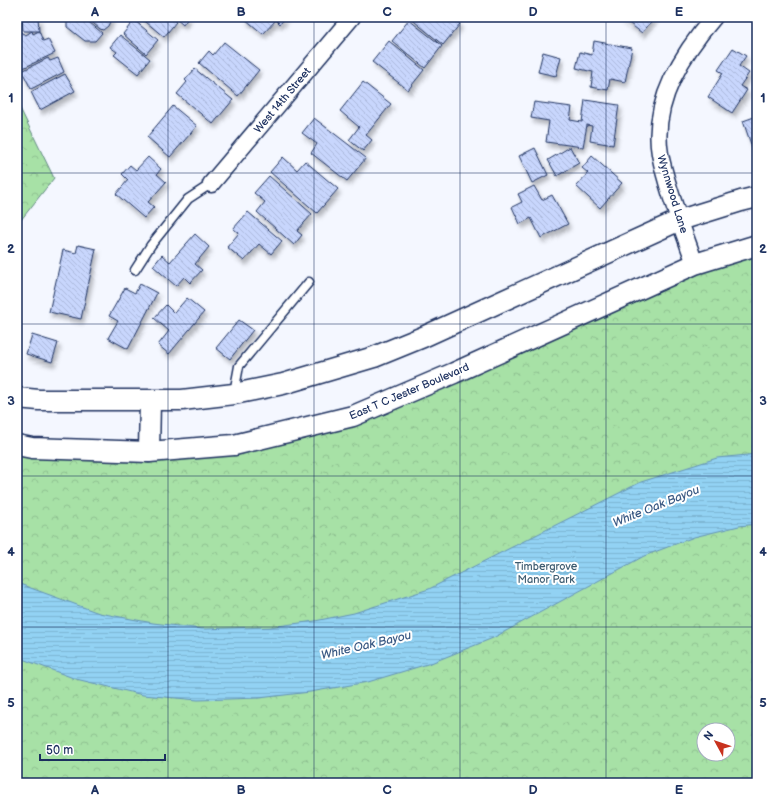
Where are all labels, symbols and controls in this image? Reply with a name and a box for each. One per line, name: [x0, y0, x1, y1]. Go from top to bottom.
text: A: [90, 4, 99, 20]
text: B: [236, 4, 246, 20]
text: C: [382, 4, 392, 20]
text: D: [528, 4, 538, 20]
text: E: [675, 4, 684, 20]
street label: West 14th Street: [251, 65, 314, 136]
text: 1: [8, 90, 14, 106]
text: 1: [760, 90, 766, 106]
street label: Wynnwood Lane: [654, 153, 691, 235]
text: 2: [7, 241, 15, 257]
text: 2: [759, 241, 767, 257]
street label: East T C Jester Boulevard: [347, 360, 471, 423]
text: 3: [7, 393, 15, 409]
text: 3: [759, 393, 767, 409]
water label: White Oak Bayou: [611, 482, 702, 531]
text: 4: [7, 544, 15, 560]
text: 4: [759, 544, 767, 560]
park label: Timbergrove Manor Park: [515, 560, 578, 586]
water label: White Oak Bayou: [320, 628, 413, 663]
text: 5: [7, 695, 15, 711]
text: 5: [759, 695, 767, 711]
north arrow: [696, 722, 736, 762]
text: N: [701, 729, 716, 743]
scale bar: [40, 736, 165, 762]
text: 50 m: [46, 743, 73, 758]
text: A: [90, 782, 99, 798]
text: B: [236, 782, 246, 798]
text: C: [382, 782, 392, 798]
text: D: [528, 782, 538, 798]
text: E: [675, 782, 684, 798]

